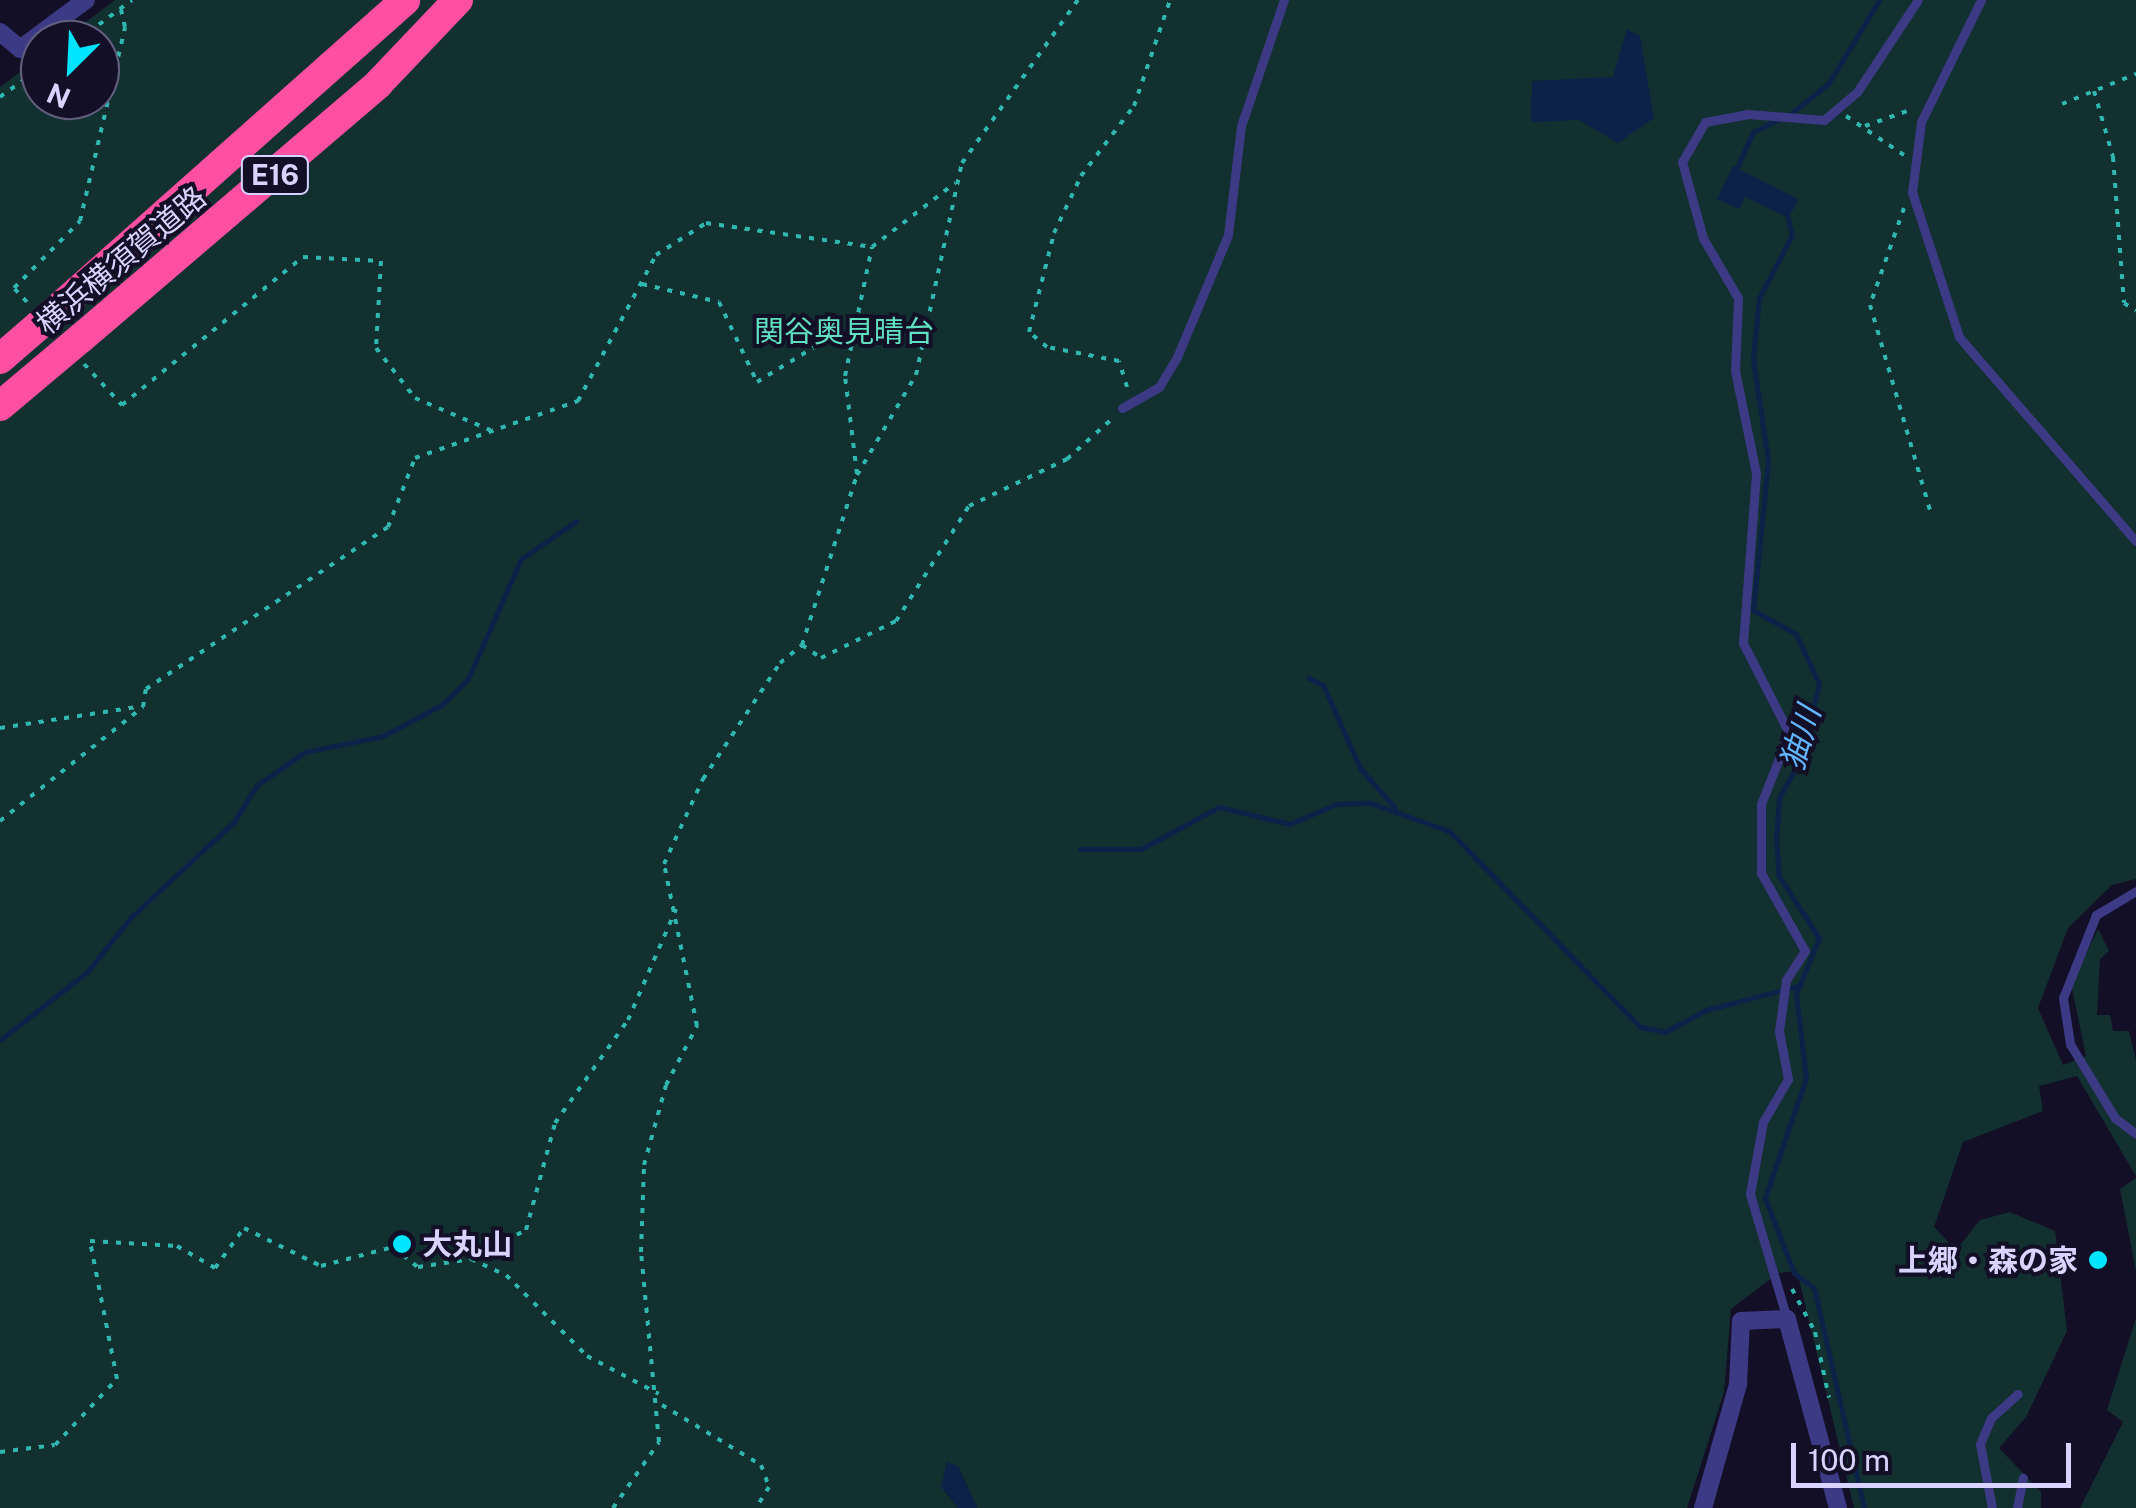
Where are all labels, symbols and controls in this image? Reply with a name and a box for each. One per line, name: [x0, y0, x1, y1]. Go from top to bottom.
north arrow: [20, 20, 120, 120]
text: N: [42, 77, 75, 116]
road number: E16: [240, 152, 310, 198]
street label: 横浜横須賀道路: [29, 179, 213, 341]
park label: 関谷奥見晴台: [754, 313, 934, 349]
water label: 㹨川: [1773, 702, 1829, 774]
place label: 大丸山: [422, 1226, 512, 1262]
marker: 大丸山: [391, 1233, 413, 1255]
place label: 上郷・森の家: [1898, 1242, 2078, 1278]
marker: 上郷・森の家: [2087, 1249, 2109, 1271]
scale bar: [1796, 1423, 2076, 1485]
text: 100 m: [1808, 1442, 1890, 1478]

